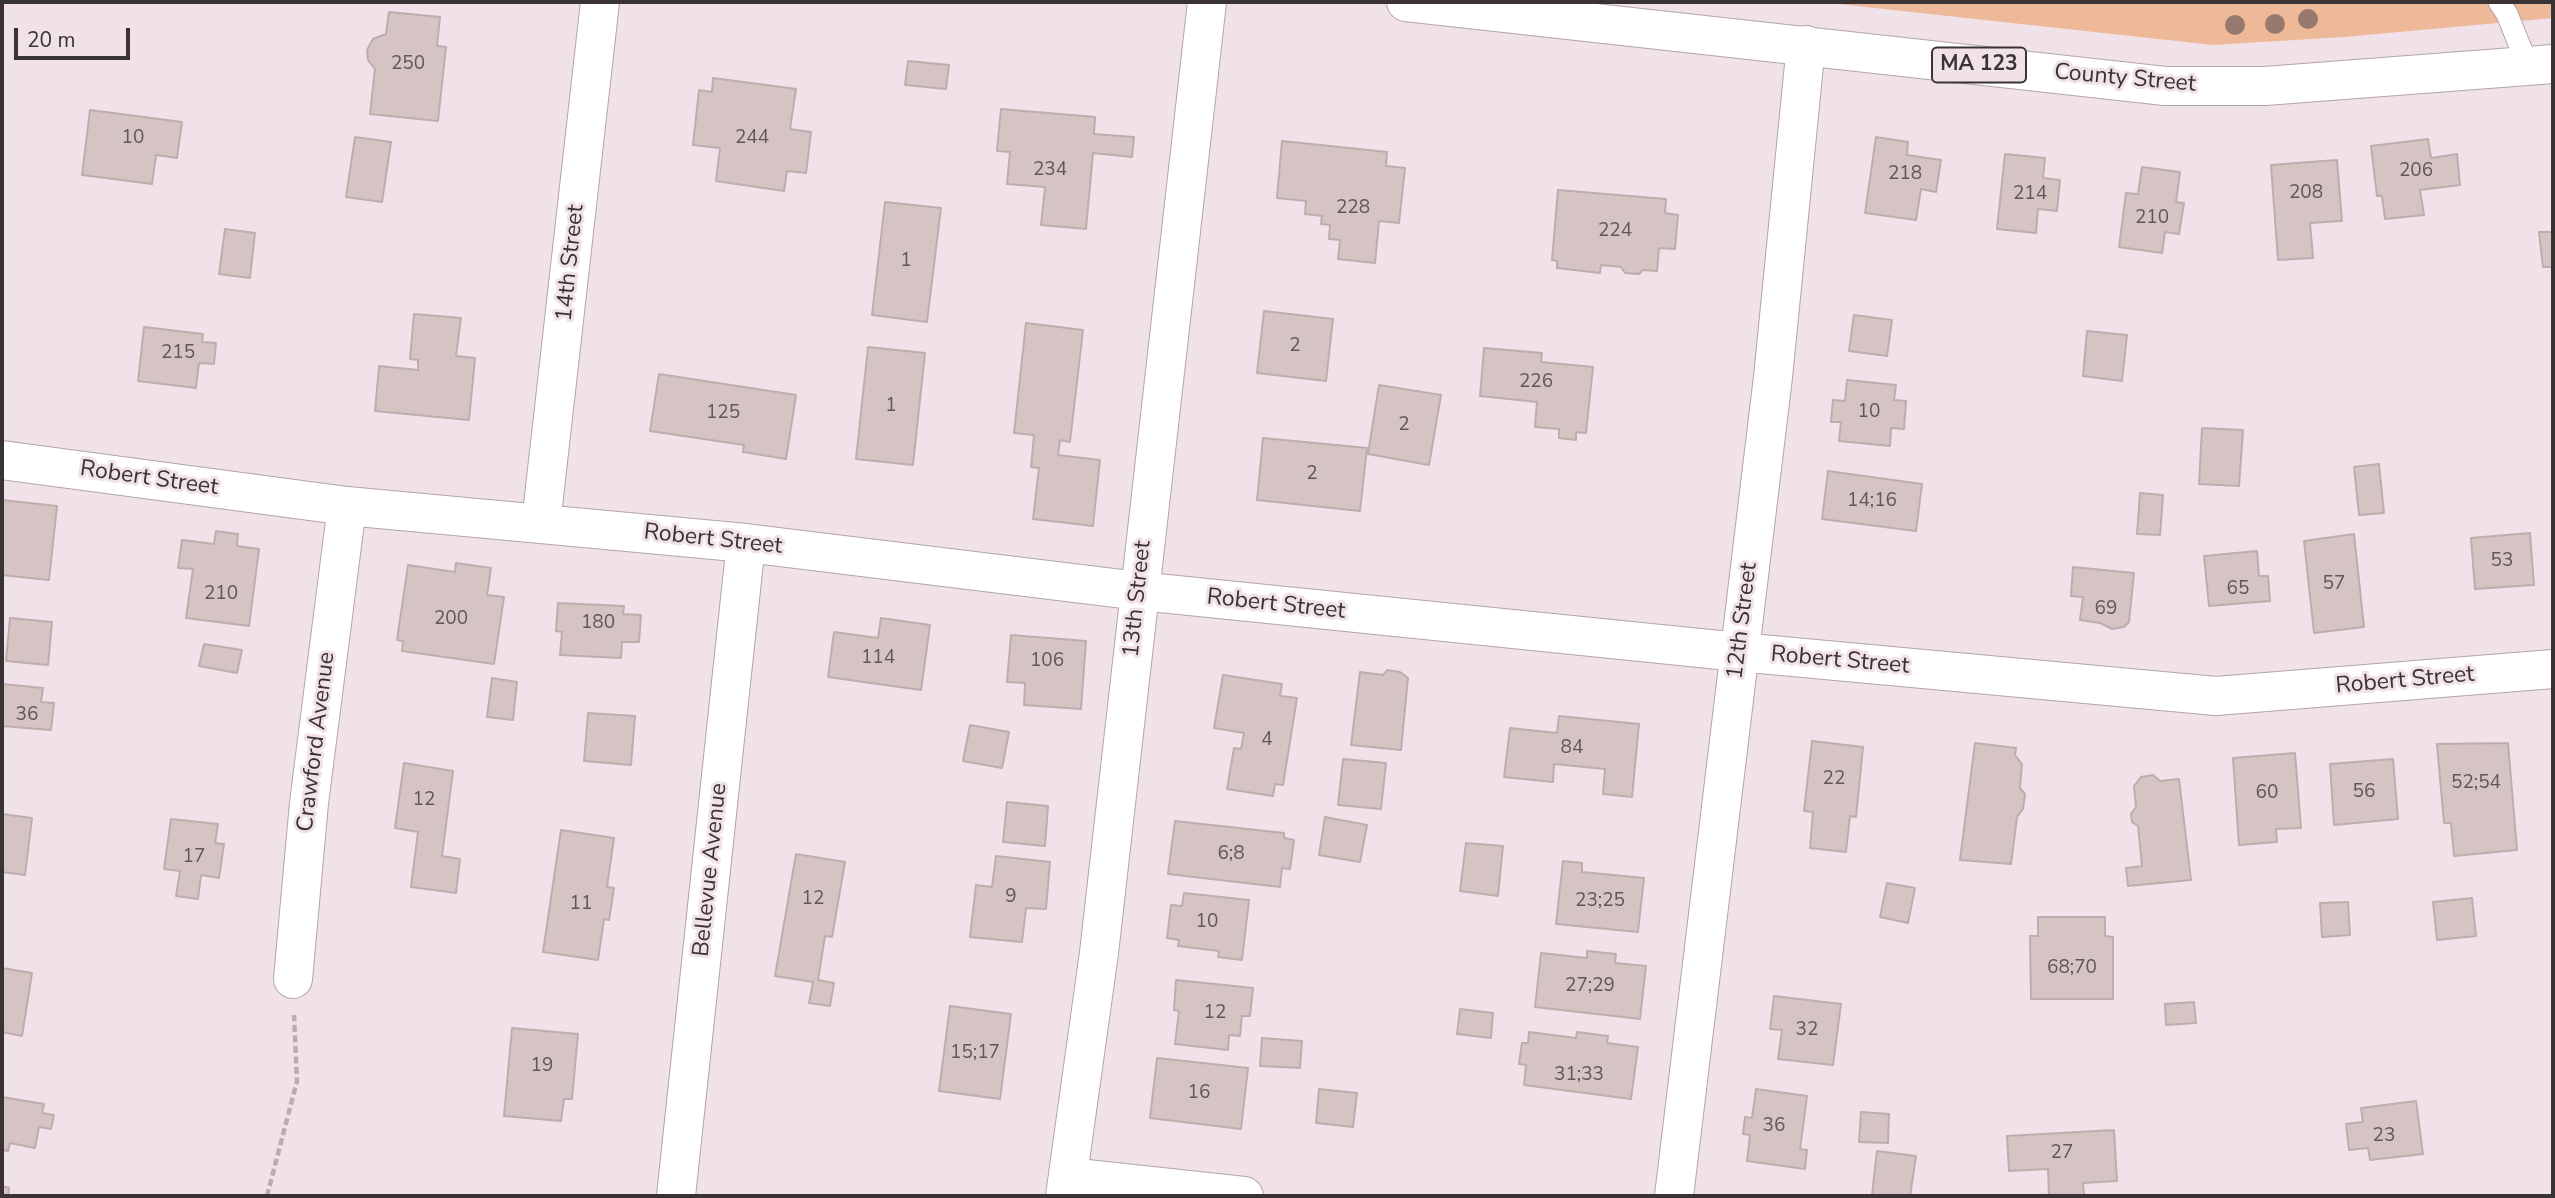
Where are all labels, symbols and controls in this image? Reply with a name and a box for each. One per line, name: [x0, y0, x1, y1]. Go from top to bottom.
scale bar: [18, 14, 133, 58]
text: 20 m: [27, 26, 76, 54]
road number: MA 123: [1932, 48, 2026, 82]
house number: 250: [391, 53, 425, 75]
street label: County Street: [2053, 59, 2197, 99]
house number: 10: [122, 127, 144, 149]
house number: 244: [735, 127, 769, 149]
house number: 234: [1033, 159, 1067, 181]
house number: 206: [2399, 160, 2433, 182]
house number: 218: [1888, 163, 1922, 185]
house number: 208: [2289, 182, 2323, 204]
house number: 214: [2013, 183, 2047, 205]
house number: 228: [1336, 197, 1370, 219]
street label: 14th Street: [551, 203, 591, 323]
house number: 210: [2135, 207, 2169, 229]
house number: 224: [1598, 220, 1632, 242]
house number: 1: [900, 250, 912, 272]
house number: 2: [1289, 335, 1301, 357]
house number: 215: [161, 342, 195, 364]
house number: 226: [1519, 371, 1553, 393]
house number: 1: [885, 395, 897, 417]
house number: 10: [1858, 401, 1880, 423]
house number: 125: [706, 402, 740, 424]
house number: 2: [1398, 414, 1410, 436]
street label: Robert Street: [78, 456, 220, 502]
house number: 2: [1306, 463, 1318, 485]
house number: 14;16: [1847, 490, 1897, 512]
street label: Robert Street: [642, 519, 784, 561]
street label: 13th Street: [1118, 539, 1158, 659]
house number: 53: [2491, 550, 2513, 572]
street label: 12th Street: [1722, 561, 1764, 681]
house number: 57: [2323, 573, 2345, 595]
house number: 65: [2227, 578, 2249, 600]
house number: 210: [204, 583, 238, 605]
street label: Robert Street: [1205, 584, 1347, 626]
house number: 69: [2095, 598, 2117, 620]
house number: 200: [434, 608, 468, 630]
house number: 180: [581, 612, 615, 634]
street label: Robert Street: [1770, 641, 1910, 681]
house number: 114: [861, 647, 895, 669]
house number: 106: [1030, 650, 1064, 672]
street label: Crawford Avenue: [292, 651, 342, 833]
street label: Robert Street: [2335, 661, 2475, 701]
house number: 36: [16, 704, 38, 726]
house number: 4: [1261, 729, 1273, 751]
house number: 84: [1561, 737, 1583, 759]
house number: 22: [1823, 768, 1845, 790]
house number: 52;54: [2451, 772, 2501, 794]
house number: 56: [2353, 781, 2375, 803]
street label: Bellevue Avenue: [688, 782, 734, 958]
house number: 60: [2256, 782, 2278, 804]
house number: 12: [413, 789, 435, 811]
house number: 6;8: [1217, 843, 1245, 865]
house number: 17: [183, 846, 205, 868]
house number: 9: [1005, 886, 1017, 908]
house number: 12: [802, 888, 824, 910]
house number: 23;25: [1575, 890, 1625, 912]
house number: 11: [570, 893, 592, 915]
house number: 10: [1196, 911, 1218, 933]
house number: 68;70: [2047, 957, 2097, 979]
house number: 27;29: [1565, 975, 1615, 997]
house number: 12: [1204, 1002, 1226, 1024]
house number: 32: [1796, 1019, 1818, 1041]
house number: 15;17: [950, 1042, 1000, 1064]
house number: 19: [531, 1055, 553, 1077]
house number: 31;33: [1554, 1064, 1604, 1086]
house number: 16: [1188, 1082, 1210, 1104]
house number: 36: [1763, 1115, 1785, 1137]
house number: 23: [2373, 1125, 2395, 1147]
house number: 27: [2051, 1142, 2073, 1164]

